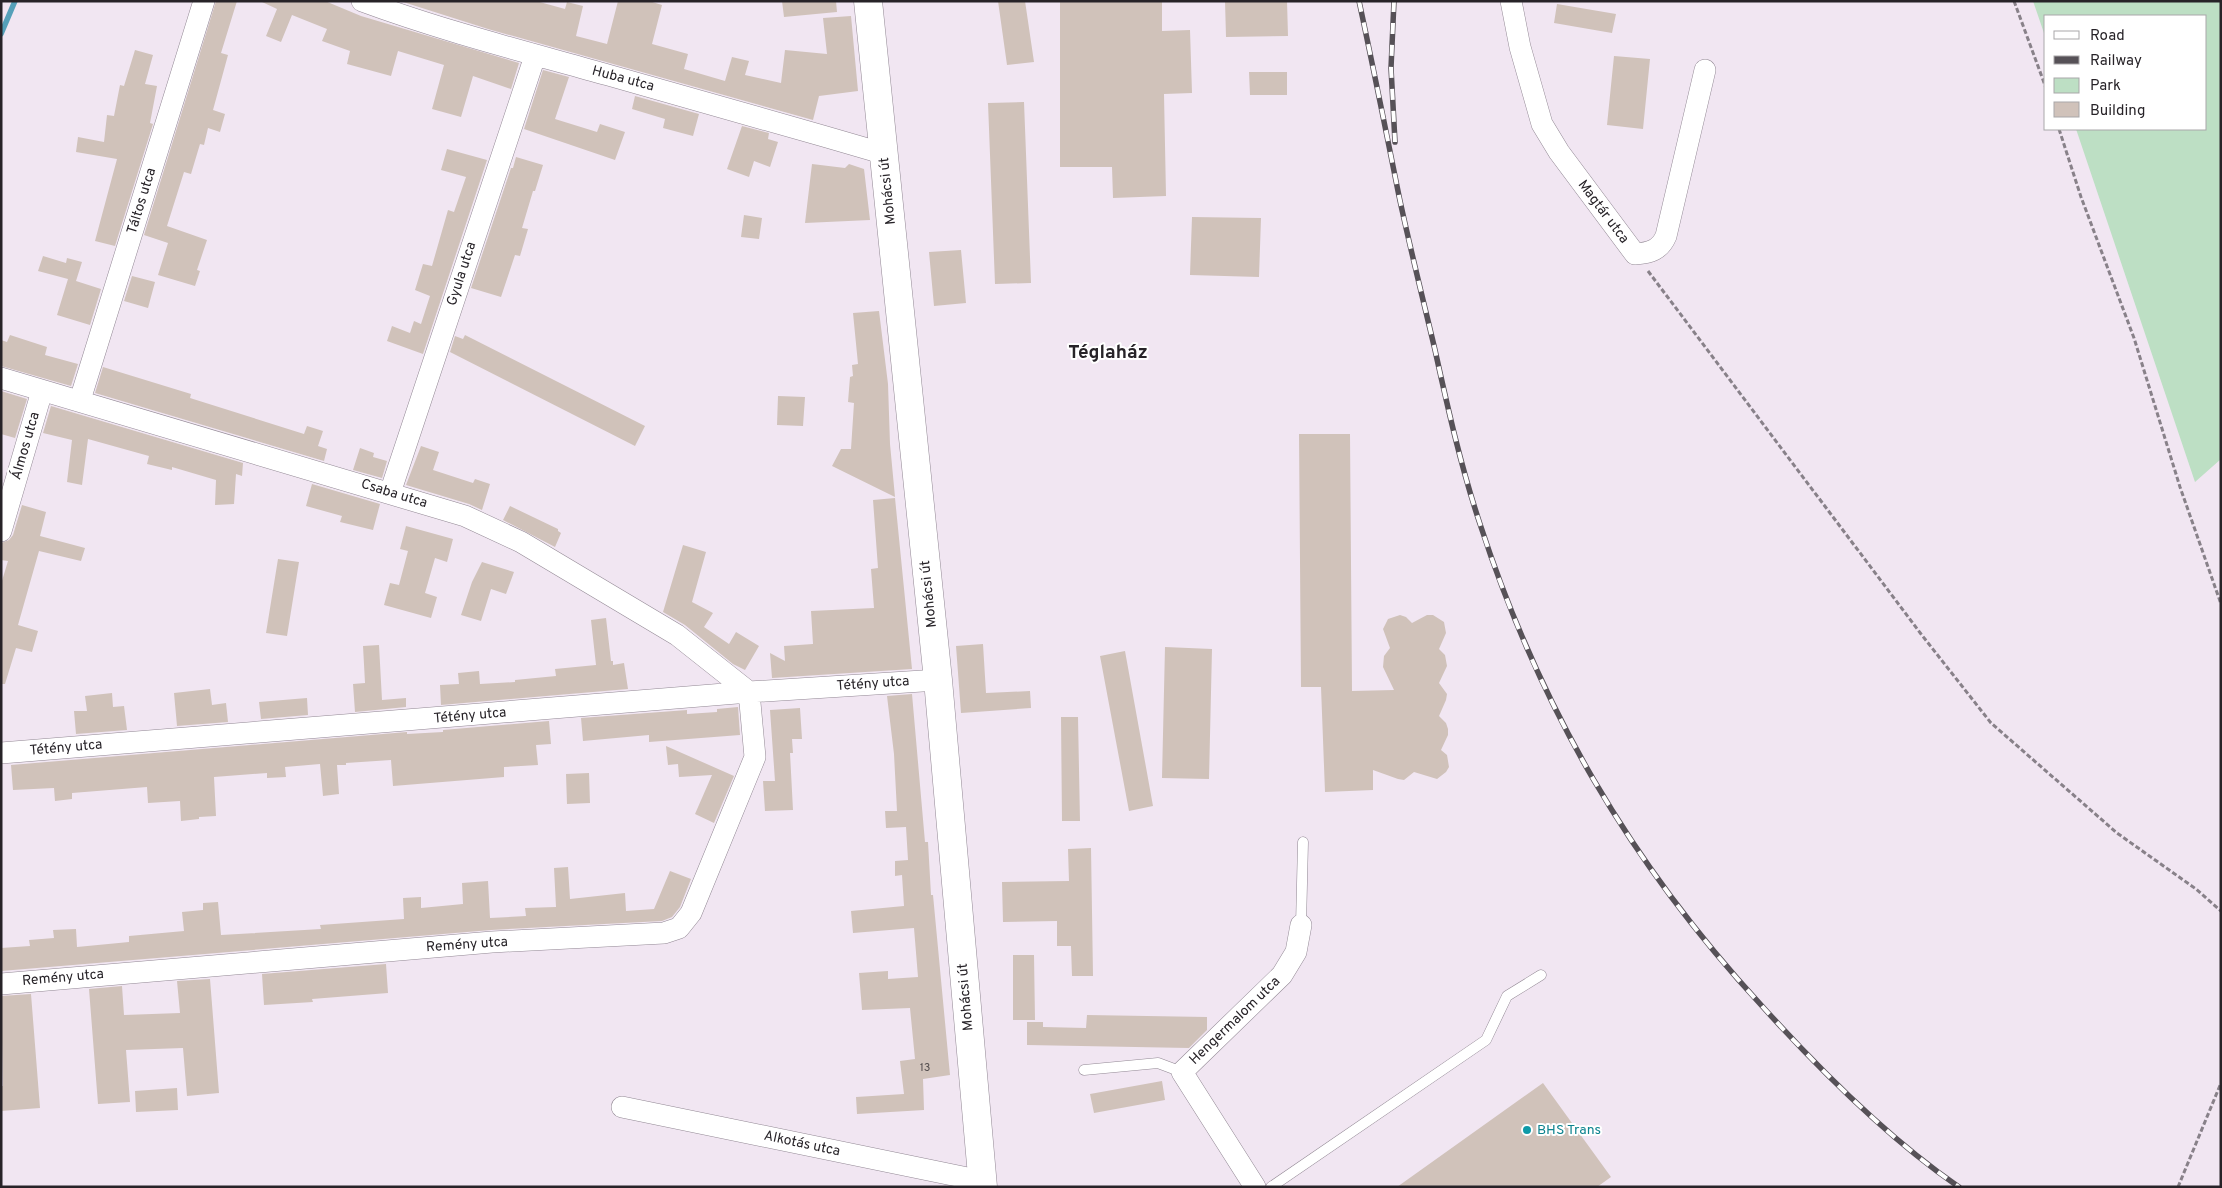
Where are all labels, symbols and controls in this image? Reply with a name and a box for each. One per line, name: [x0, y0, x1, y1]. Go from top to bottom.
legend: [2044, 15, 2207, 130]
text: Road: [2090, 27, 2125, 46]
text: Railway: [2090, 52, 2142, 71]
street label: Huba utca: [590, 63, 656, 95]
text: Park: [2090, 77, 2121, 96]
text: Building: [2090, 102, 2145, 121]
street label: Mohácsi út: [876, 156, 900, 226]
street label: Táltos utca: [124, 166, 160, 236]
street label: Magtár utca: [1574, 177, 1632, 247]
street label: Gyula utca: [444, 240, 480, 308]
district label: Téglaház: [1068, 341, 1148, 365]
street label: Álmos utca: [7, 410, 44, 482]
street label: Csaba utca: [359, 476, 429, 512]
street label: Mohácsi út: [917, 559, 941, 629]
street label: Tétény utca: [836, 673, 910, 695]
street label: Tétény utca: [433, 704, 507, 728]
street label: Tétény utca: [29, 736, 103, 760]
street label: Remény utca: [425, 934, 509, 956]
street label: Mohácsi út: [955, 962, 977, 1032]
street label: Remény utca: [21, 966, 105, 990]
street label: Hengermalom utca: [1186, 973, 1284, 1069]
house number: 13: [920, 1061, 930, 1075]
place label: BHS Trans: [1537, 1122, 1601, 1139]
marker: BHS Trans: [1521, 1124, 1533, 1136]
street label: Alkotás utca: [762, 1128, 842, 1160]

